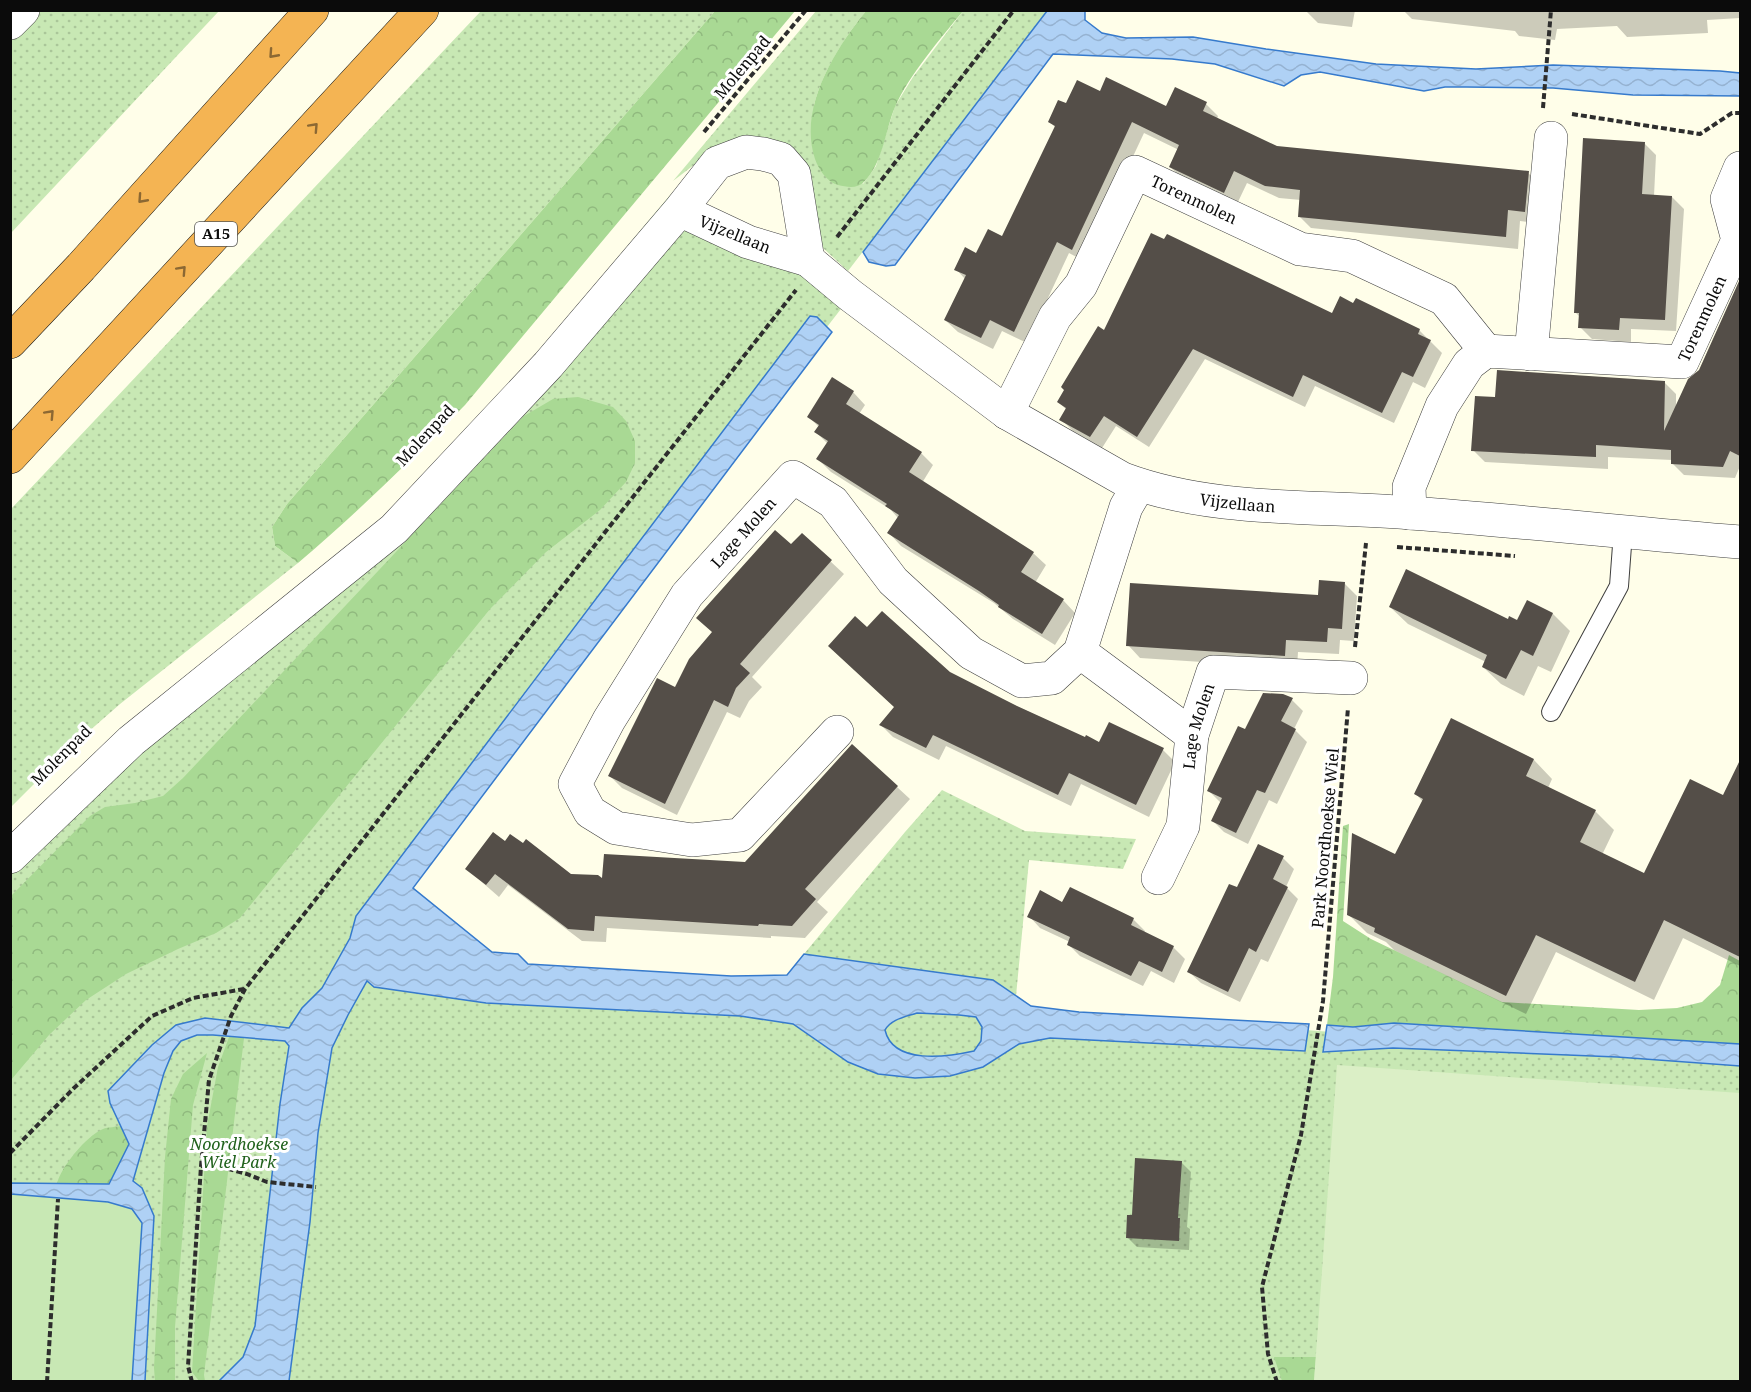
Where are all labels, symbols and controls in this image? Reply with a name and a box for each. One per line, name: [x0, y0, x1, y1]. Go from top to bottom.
street label: Molenpad: [709, 30, 775, 103]
one-way arrow: [269, 47, 280, 58]
one-way arrow: [307, 123, 318, 134]
street label: Torenmolen: [1147, 170, 1241, 229]
one-way arrow: [138, 192, 149, 203]
street label: Vijzellaan: [696, 210, 774, 258]
road number: A15: [195, 222, 237, 246]
one-way arrow: [175, 267, 186, 277]
street label: Torenmolen: [1673, 272, 1731, 365]
street label: Molenpad: [391, 399, 459, 471]
one-way arrow: [43, 410, 54, 420]
street label: Vijzellaan: [1198, 488, 1276, 517]
street label: Lage Molen: [706, 492, 781, 573]
street label: Lage Molen: [1178, 680, 1220, 770]
street label: Molenpad: [26, 720, 96, 790]
street label: Park Noordhoekse Wiel: [1306, 747, 1344, 929]
park label: Noordhoekse Wiel Park: [189, 1133, 288, 1173]

